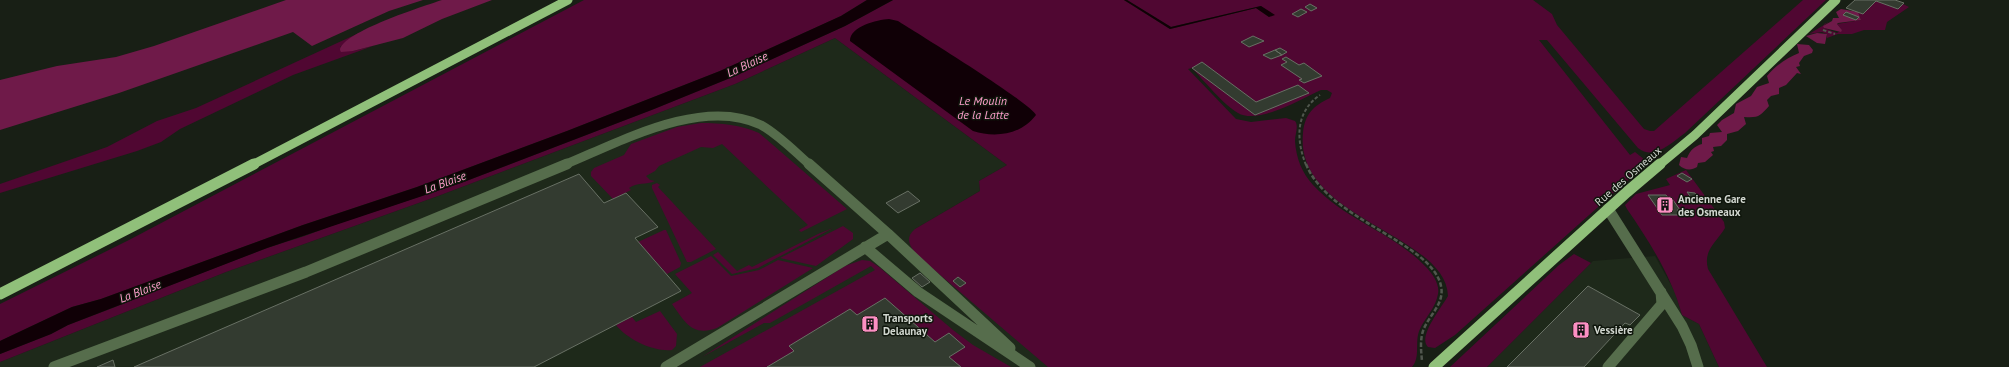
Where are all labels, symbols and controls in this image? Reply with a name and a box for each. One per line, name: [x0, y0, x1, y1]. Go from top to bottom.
water label: La Blaise: [724, 48, 770, 80]
water label: Le Moulin de la Latte: [957, 93, 1009, 122]
street label: Rue des Osmeaux: [1592, 143, 1664, 209]
water label: La Blaise: [422, 167, 469, 197]
place label: Ancienne Gare des Osmeaux: [1678, 192, 1746, 219]
building icon: Ancienne Gare des Osmeaux: [1655, 195, 1675, 215]
water label: La Blaise: [117, 276, 164, 306]
place label: Transports Delaunay: [883, 311, 933, 338]
building icon: Transports Delaunay: [860, 314, 880, 334]
building icon: Vessière: [1571, 320, 1591, 340]
place label: Vessière: [1593, 323, 1633, 337]

